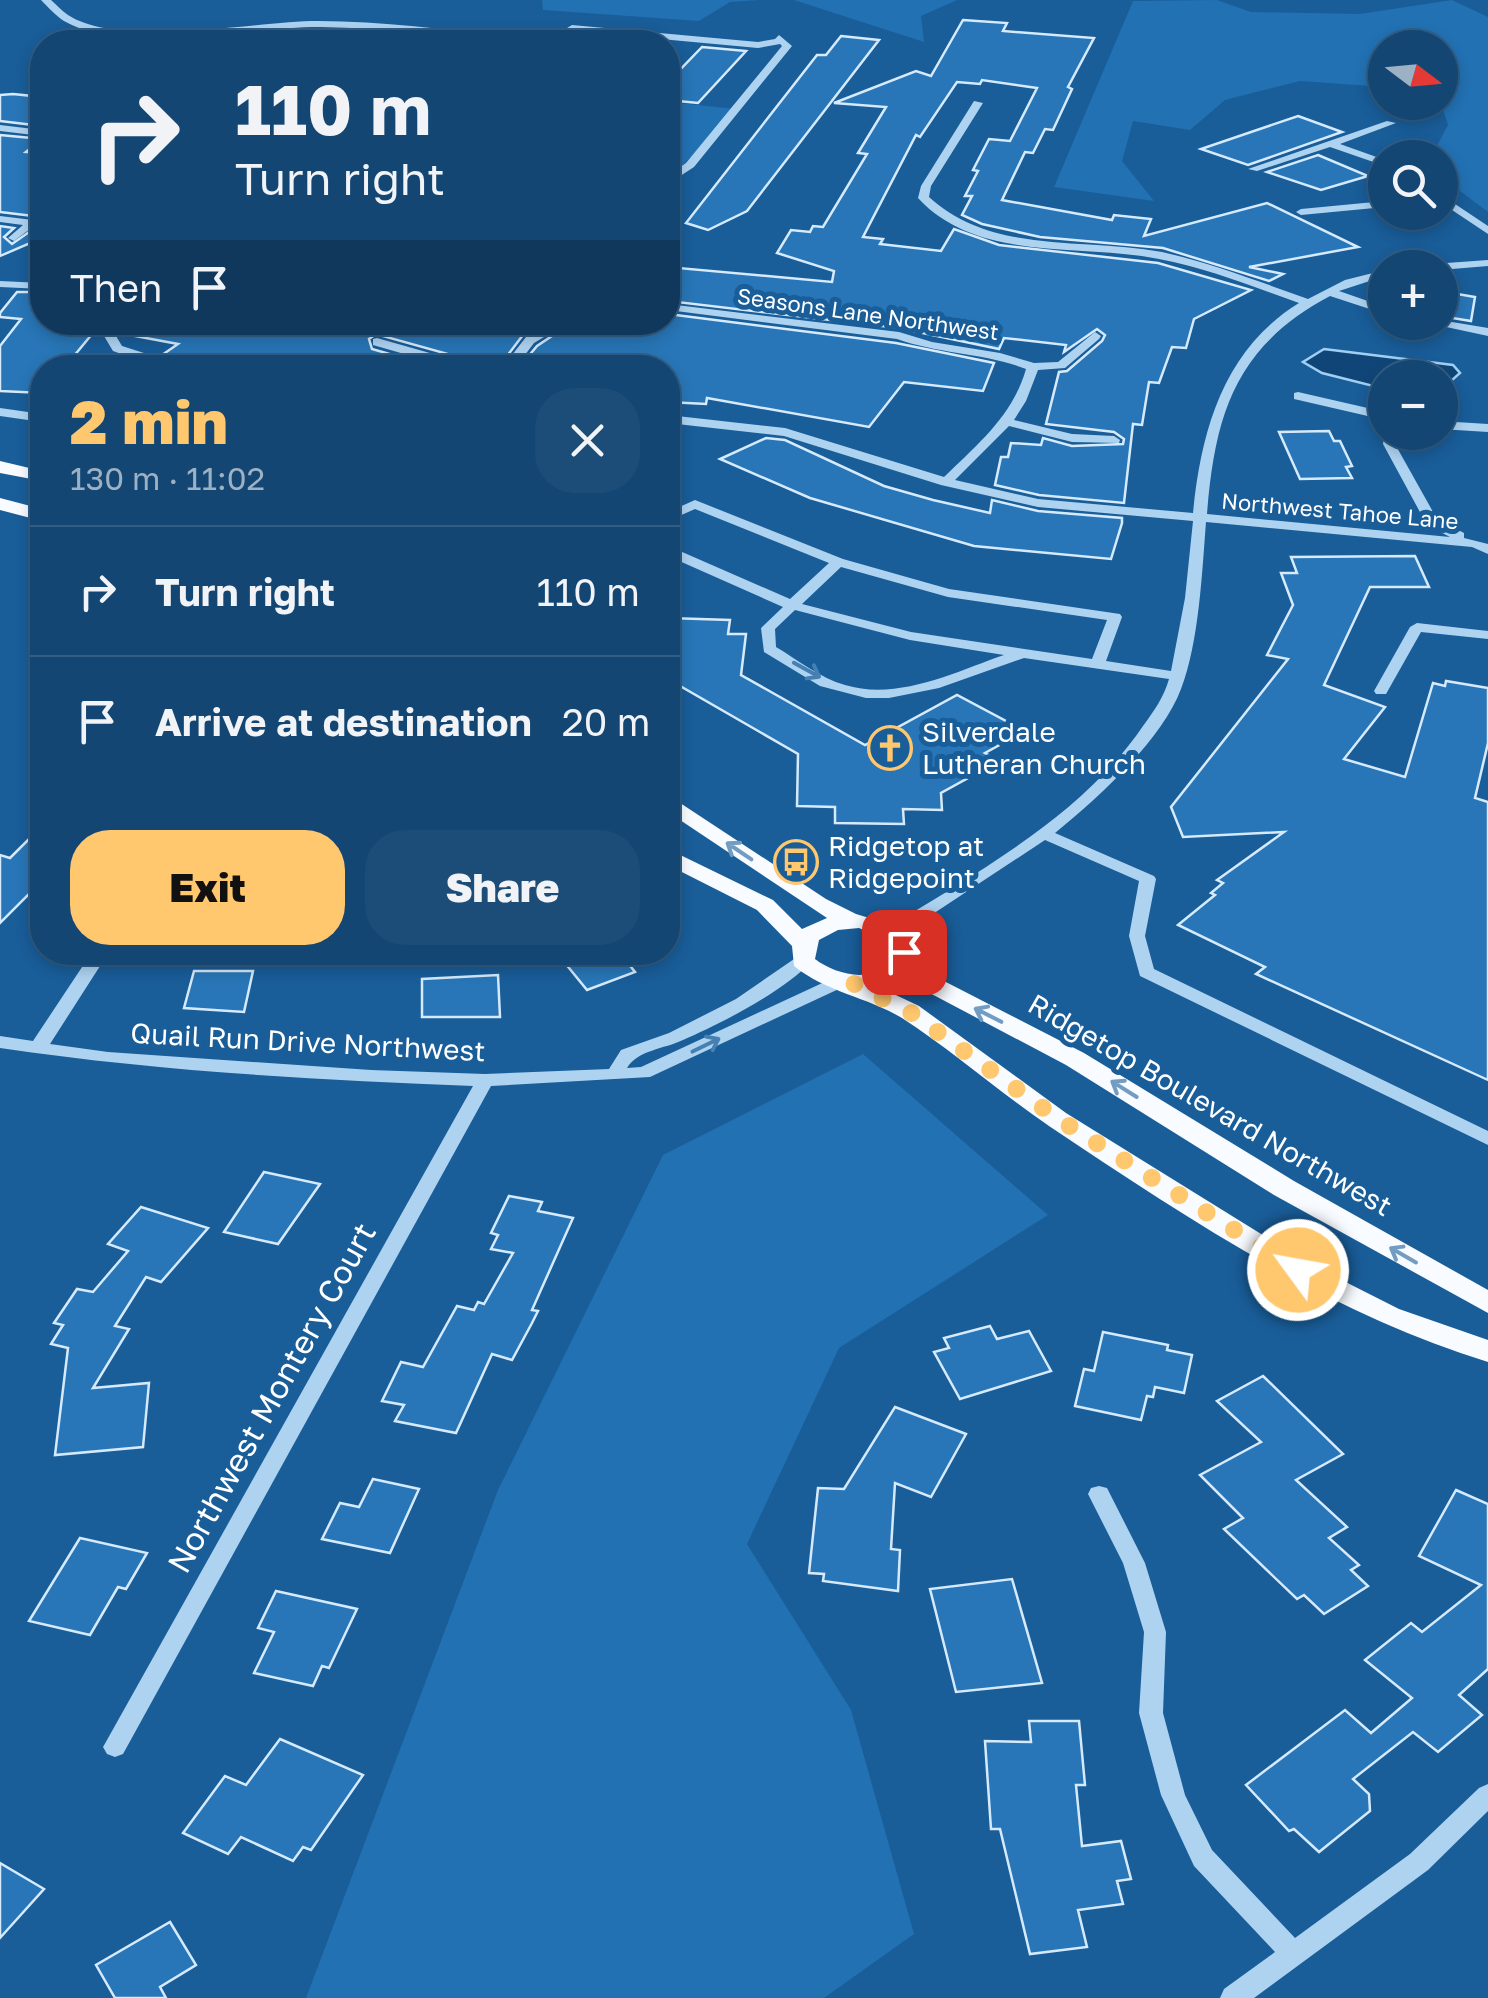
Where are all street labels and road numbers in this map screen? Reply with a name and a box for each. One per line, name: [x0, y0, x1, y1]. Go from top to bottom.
street label: Seasons Lane Northwest: [736, 282, 1001, 345]
street label: Northwest Tahoe Lane: [1220, 487, 1460, 534]
street label: Ridgetop Boulevard Northwest: [1023, 987, 1398, 1222]
street label: Quail Run Drive Northwest: [130, 1016, 486, 1067]
street label: Northwest Montery Court: [159, 1216, 383, 1579]

